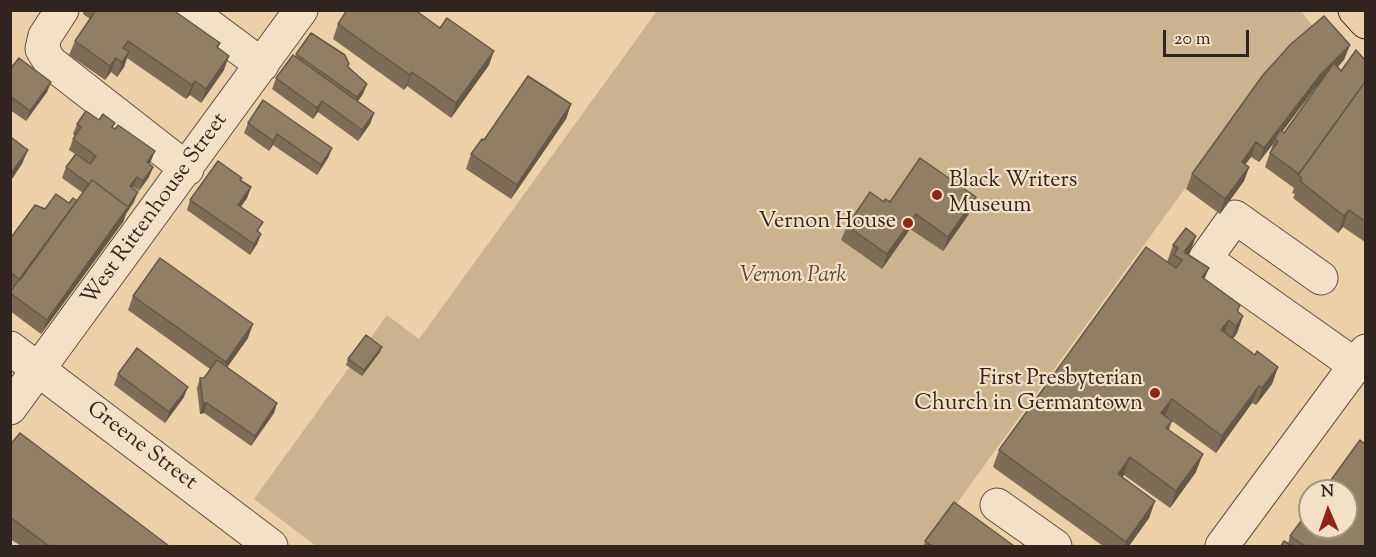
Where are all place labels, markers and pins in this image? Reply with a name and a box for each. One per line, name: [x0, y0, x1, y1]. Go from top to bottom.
place label: Black Writers Museum: [949, 169, 1077, 220]
marker: Black Writers Museum: [930, 188, 944, 202]
place label: Vernon House: [758, 210, 896, 236]
marker: Vernon House: [901, 216, 915, 230]
place label: First Presbyterian Church in Germantown: [914, 367, 1143, 418]
marker: First Presbyterian Church in Germantown: [1148, 386, 1162, 400]

